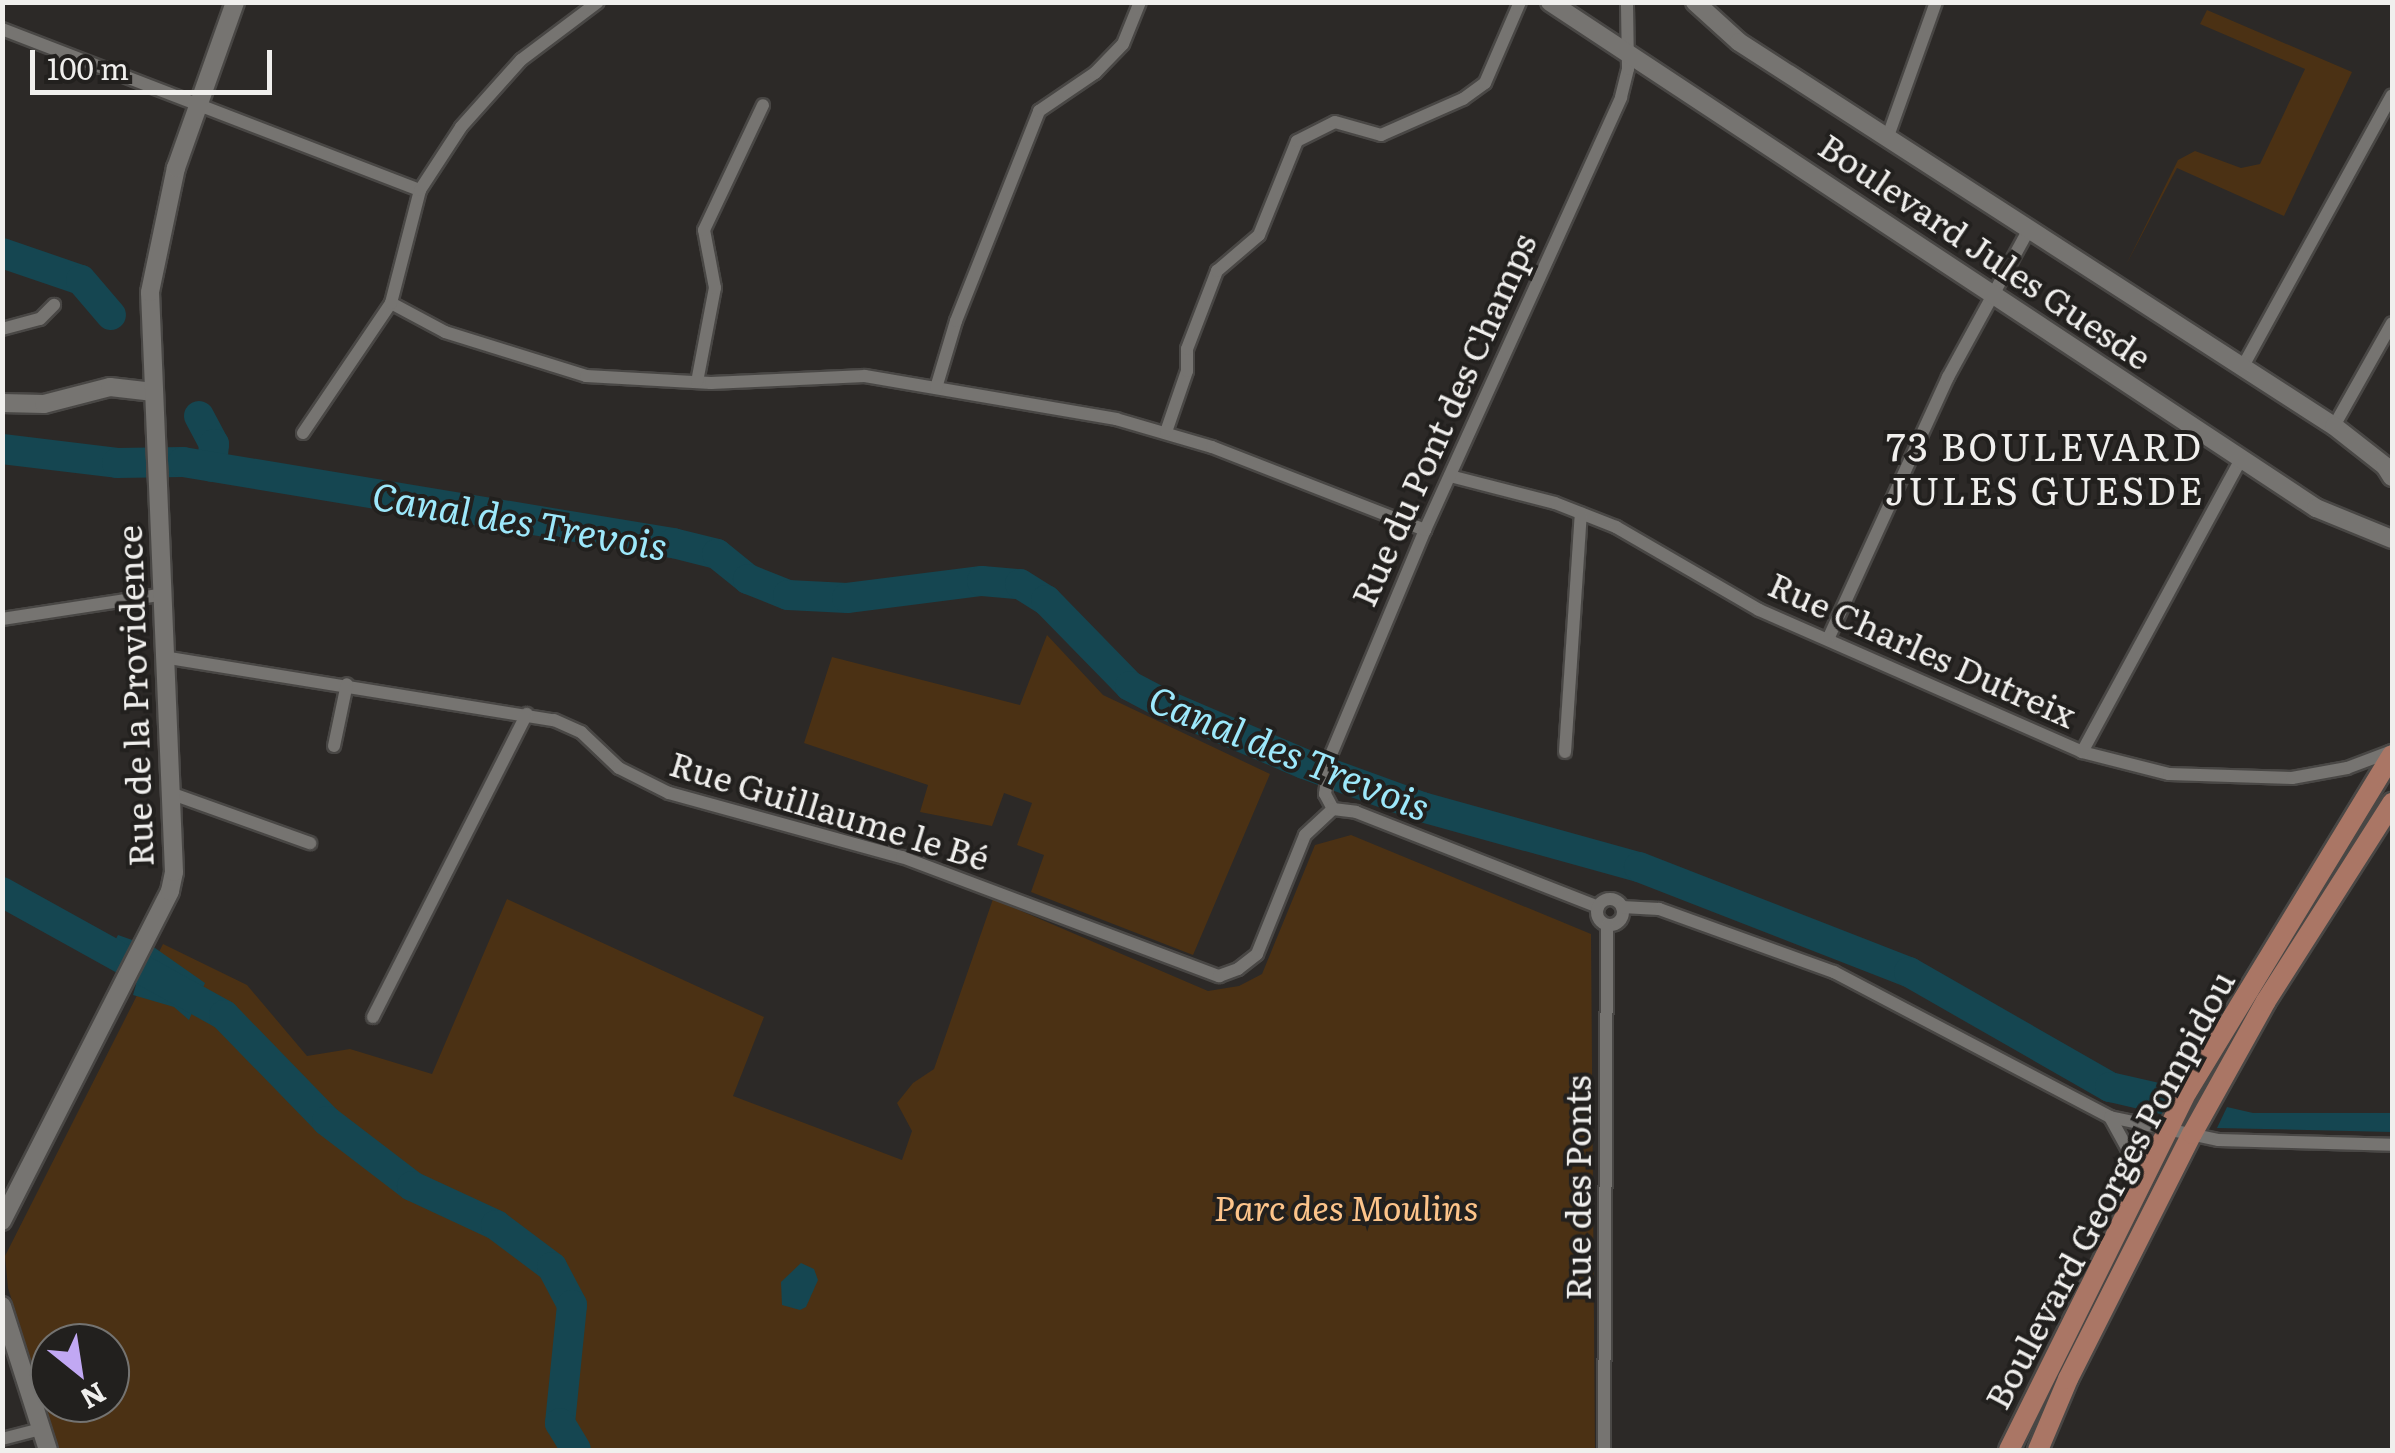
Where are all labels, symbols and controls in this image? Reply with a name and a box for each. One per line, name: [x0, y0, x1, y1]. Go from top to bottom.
scale bar: [35, 30, 278, 92]
text: 100 m: [47, 45, 129, 89]
street label: Boulevard Jules Guesde: [1812, 123, 2160, 377]
street label: Rue du Pont des Champs: [1341, 226, 1543, 612]
district label: 73 BOULEVARD JULES GUESDE: [1885, 422, 2205, 512]
water label: Canal des Trevois: [369, 471, 671, 567]
street label: Rue de la Providence: [106, 524, 160, 868]
street label: Rue Charles Dutreix: [1763, 561, 2083, 735]
water label: Canal des Trevois: [1143, 674, 1437, 828]
street label: Rue Guillaume le Bé: [665, 740, 995, 878]
street label: Boulevard Georges Pompidou: [1974, 963, 2242, 1415]
street label: Rue des Ponts: [1555, 1075, 1597, 1301]
park label: Parc des Moulins: [1214, 1185, 1478, 1227]
north arrow: [30, 1323, 130, 1423]
text: N: [73, 1373, 115, 1421]

